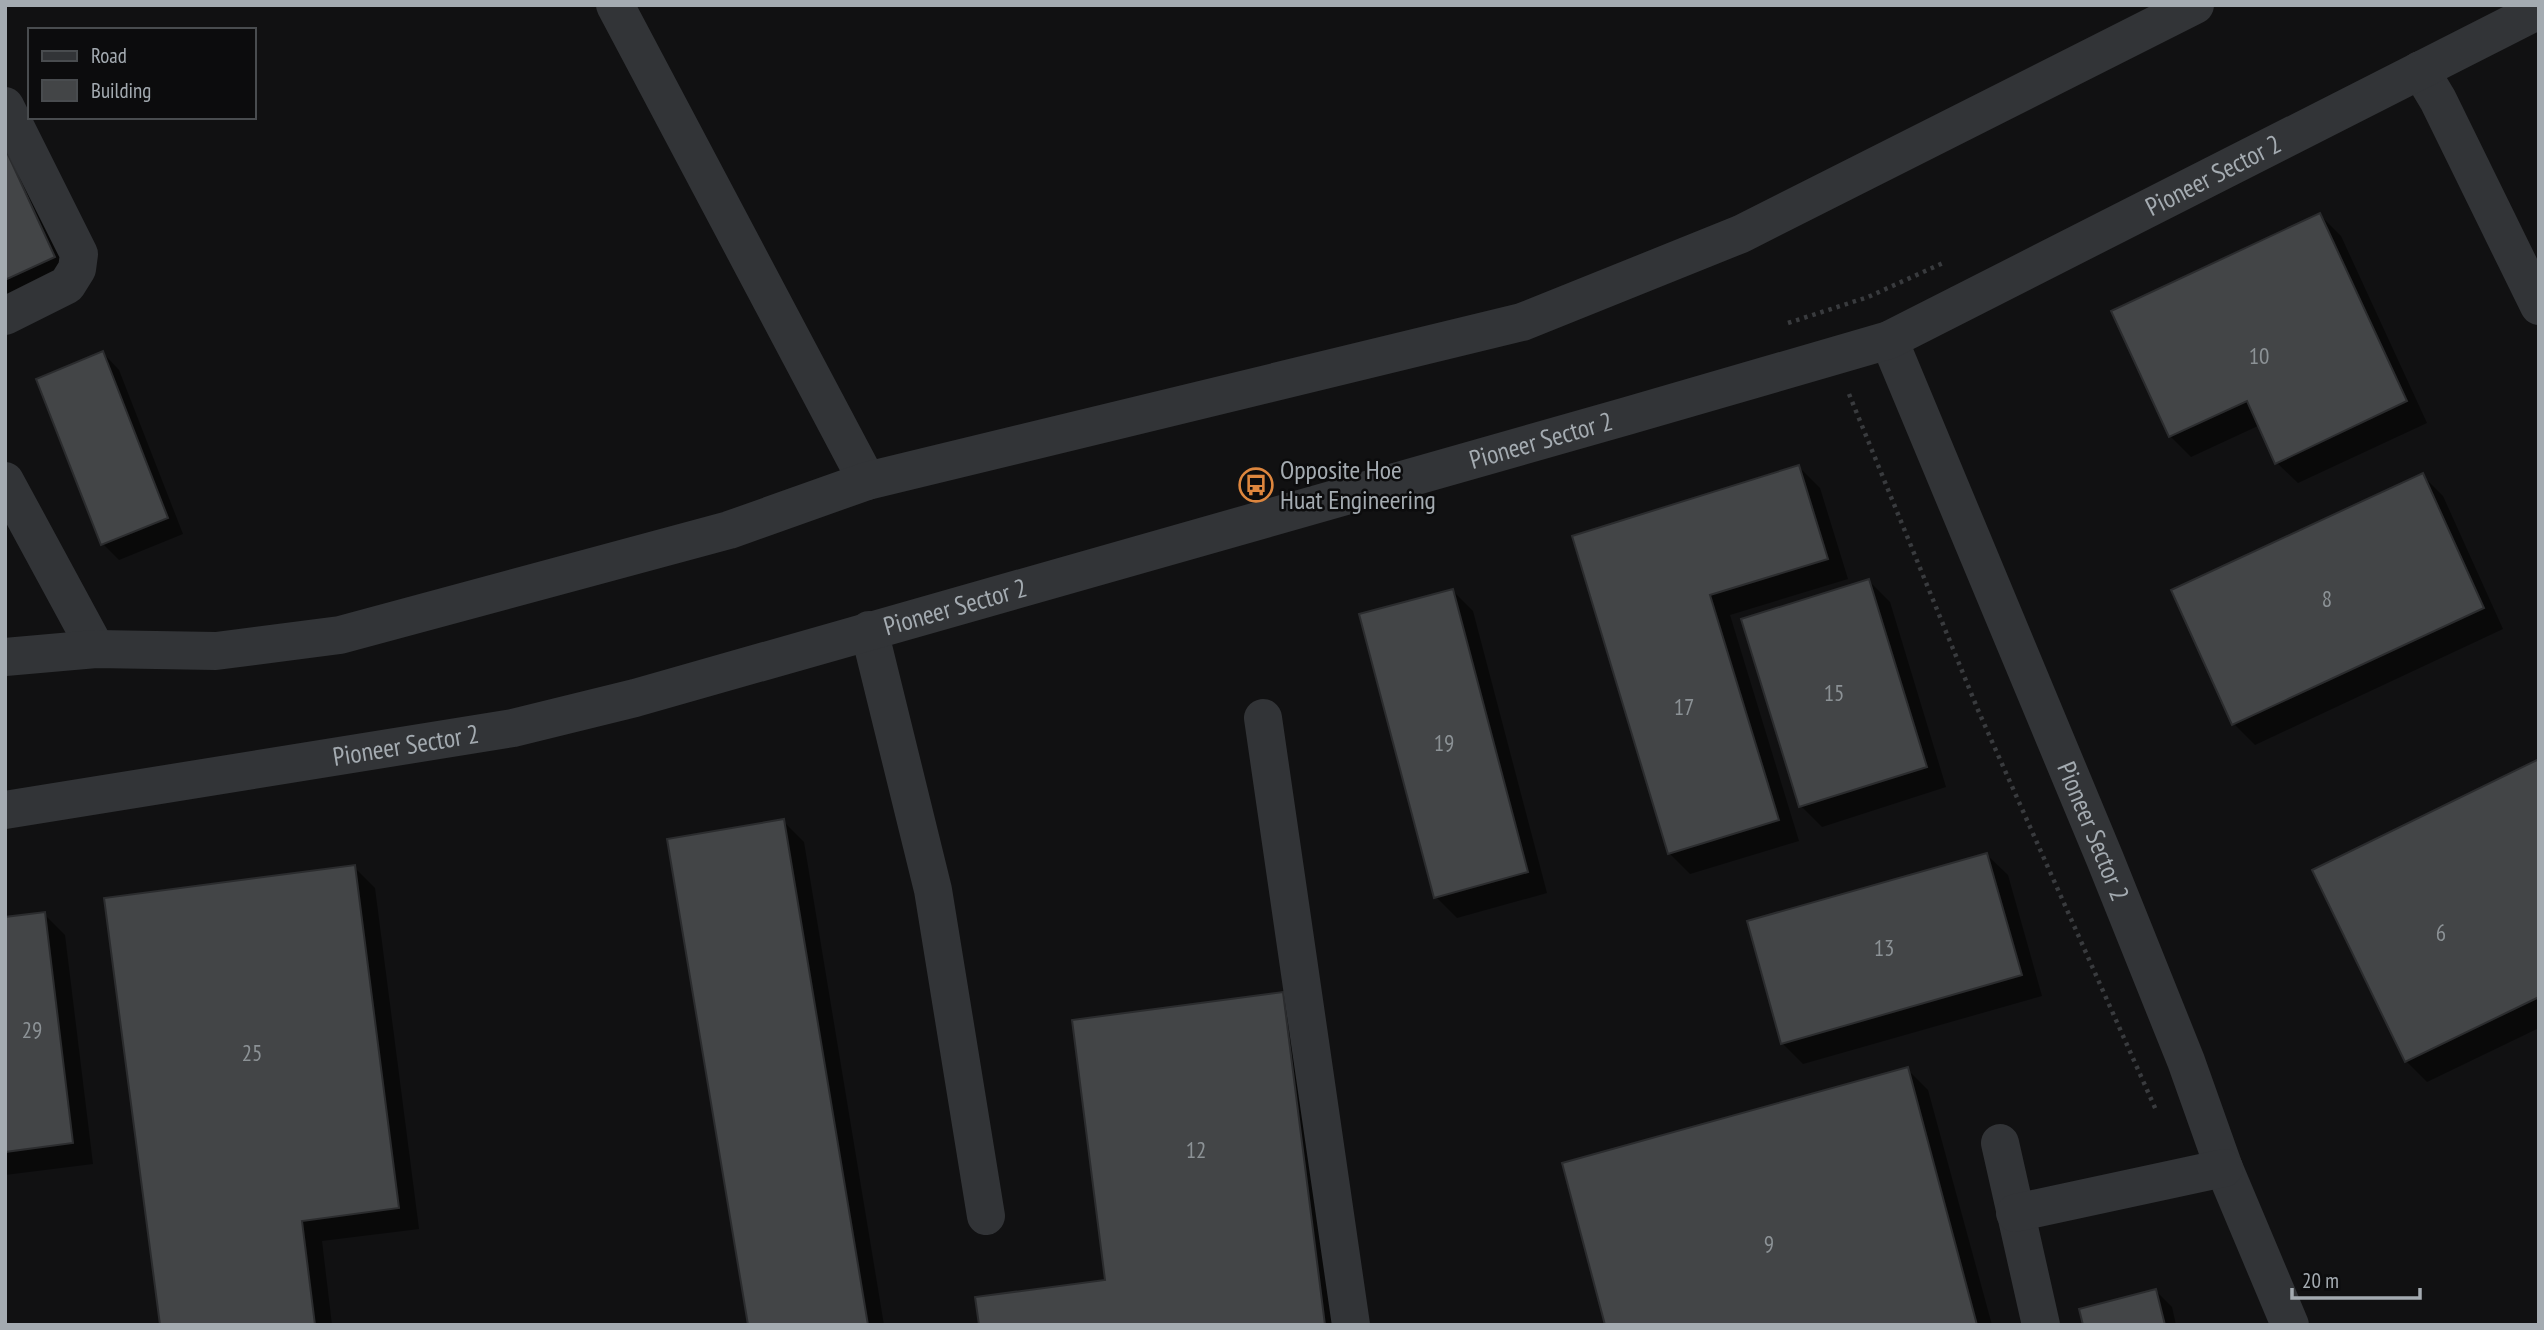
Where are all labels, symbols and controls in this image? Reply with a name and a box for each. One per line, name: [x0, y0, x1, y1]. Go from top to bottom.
legend: [28, 28, 256, 119]
text: Road: [91, 42, 127, 69]
text: Building: [91, 77, 151, 104]
street label: Pioneer Sector 2: [2140, 127, 2286, 223]
house number: 10: [2249, 341, 2269, 370]
street label: Pioneer Sector 2: [1465, 404, 1616, 476]
place label: Opposite Hoe Huat Engineering: [1280, 453, 1436, 516]
bus stop icon: Opposite Hoe Huat Engineering: [1237, 466, 1275, 504]
street label: Pioneer Sector 2: [880, 570, 1030, 643]
house number: 8: [2322, 584, 2332, 613]
house number: 15: [1824, 678, 1844, 707]
house number: 17: [1674, 692, 1694, 721]
street label: Pioneer Sector 2: [330, 717, 481, 773]
house number: 19: [1434, 728, 1454, 757]
street label: Pioneer Sector 2: [2050, 757, 2137, 905]
house number: 6: [2436, 918, 2446, 947]
house number: 13: [1874, 933, 1894, 962]
house number: 29: [22, 1015, 42, 1044]
house number: 25: [242, 1038, 262, 1067]
house number: 12: [1186, 1135, 1206, 1164]
house number: 9: [1764, 1229, 1774, 1258]
scale bar: [2292, 1256, 2420, 1300]
text: 20 m: [2302, 1267, 2339, 1294]

